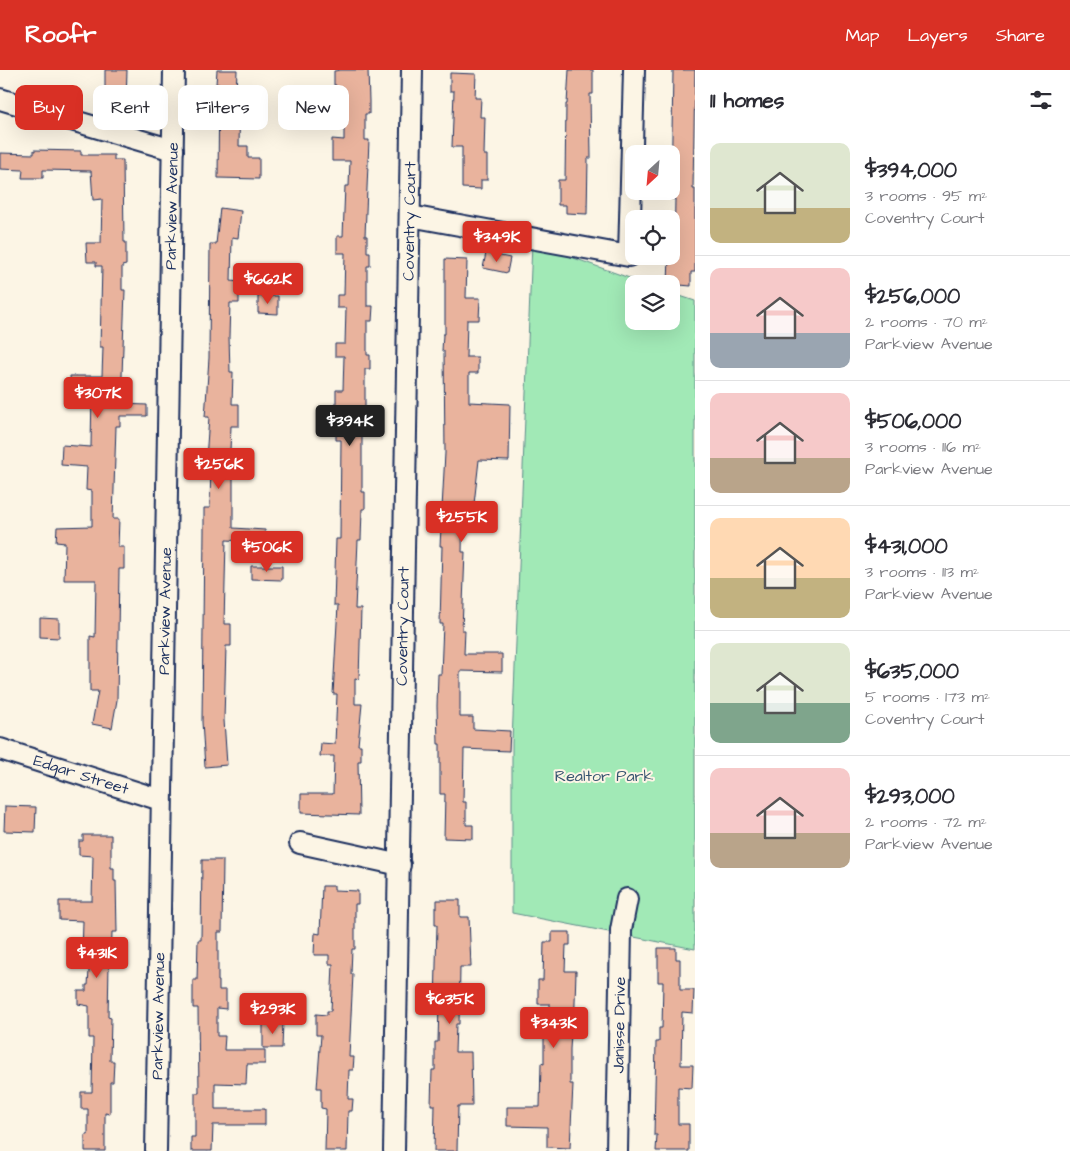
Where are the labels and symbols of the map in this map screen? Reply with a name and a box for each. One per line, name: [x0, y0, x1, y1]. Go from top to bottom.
street label: Parkview Avenue: [160, 142, 184, 270]
north arrow: [625, 145, 680, 200]
street label: Coventry Court: [397, 161, 422, 281]
pin: $349K: [462, 220, 532, 263]
pin: $662K: [233, 262, 303, 305]
pin: $307K: [63, 376, 133, 419]
pin: $394K: [315, 404, 385, 447]
pin: $256K: [184, 448, 254, 490]
pin: $255K: [427, 500, 497, 543]
pin: $506K: [232, 530, 302, 573]
street label: Parkview Avenue: [153, 547, 177, 675]
street label: Coventry Court: [391, 566, 415, 686]
street label: Edgar Street: [31, 749, 132, 800]
park label: Realtor Park: [555, 765, 653, 787]
pin: $431K: [62, 936, 132, 979]
street label: Parkview Avenue: [146, 952, 170, 1080]
street label: Janisse Drive: [607, 976, 631, 1074]
pin: $635K: [415, 982, 485, 1025]
pin: $293K: [238, 992, 308, 1035]
pin: $343K: [519, 1006, 589, 1049]

